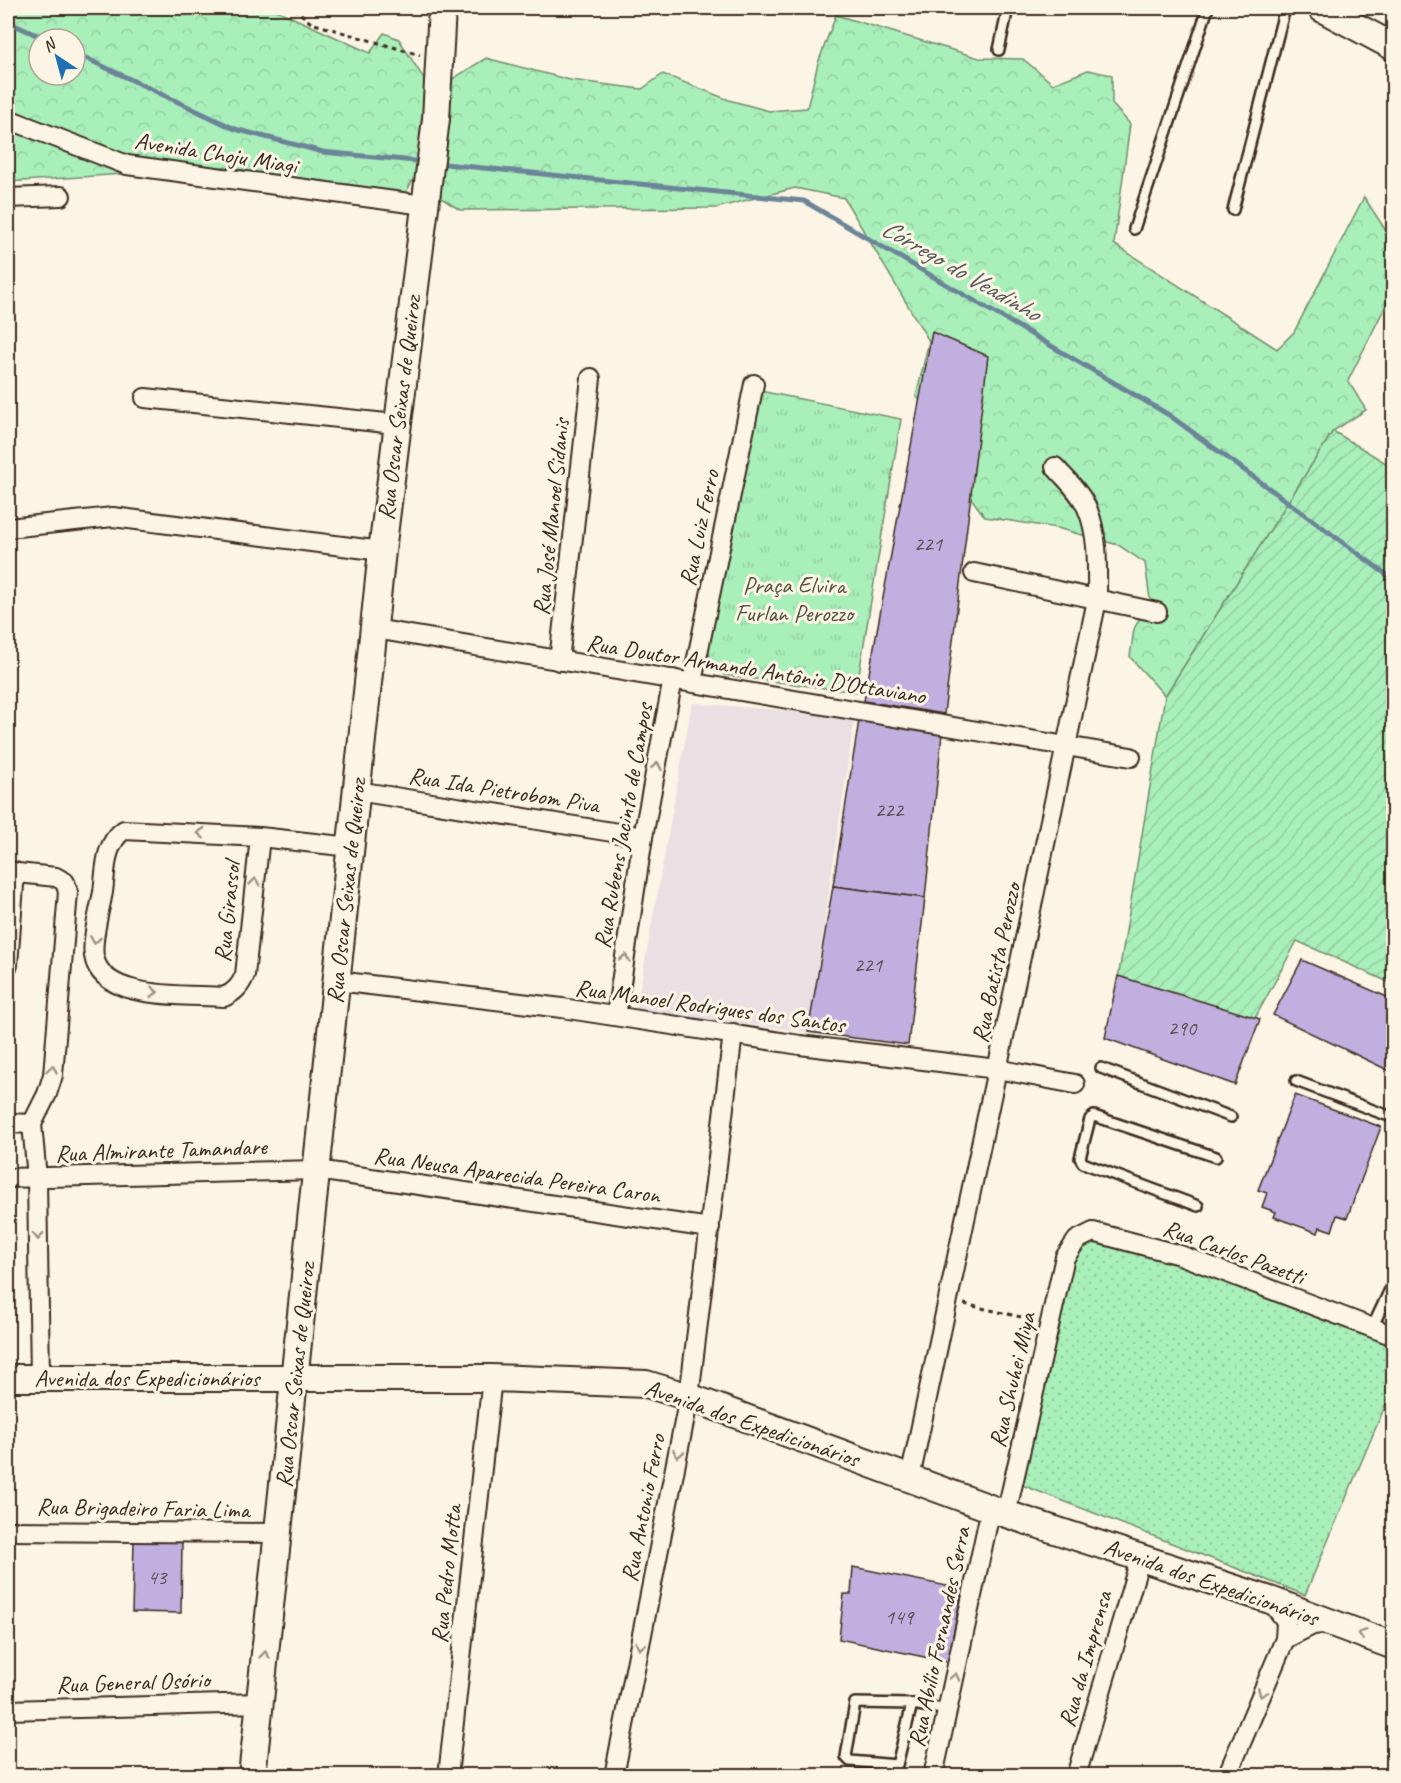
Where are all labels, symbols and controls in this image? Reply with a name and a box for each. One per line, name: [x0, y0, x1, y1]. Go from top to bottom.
north arrow: [27, 27, 87, 87]
text: N: [39, 33, 61, 57]
street label: Avenida Choju Miagi: [133, 125, 302, 181]
water label: Córrego do Veadinho: [876, 211, 1050, 331]
street label: Rua Oscar Seixas de Queiroz: [370, 292, 428, 522]
street label: Rua José Manoel Sidanis: [526, 415, 576, 617]
street label: Rua Luiz Ferro: [672, 466, 726, 589]
house number: 221: [914, 531, 944, 557]
park label: Praça Elvira Furlan Perozzo: [735, 570, 856, 628]
street label: Rua Doutor Armando Antônio D'Ottaviano: [584, 627, 929, 711]
street label: Rua Rubens Jacinto de Campos: [587, 699, 660, 951]
street label: Rua Ida Pietrobom Piva: [407, 760, 604, 820]
one-way arrow: [650, 761, 663, 771]
street label: Rua Oscar Seixas de Queiroz: [319, 775, 373, 1005]
house number: 222: [875, 797, 905, 823]
one-way arrow: [197, 827, 206, 840]
street label: Rua Girassol: [207, 856, 248, 964]
one-way arrow: [248, 878, 261, 887]
street label: Rua Batista Perozzo: [964, 878, 1028, 1046]
one-way arrow: [90, 935, 102, 944]
house number: 221: [854, 952, 884, 978]
one-way arrow: [619, 954, 631, 963]
street label: Rua Manoel Rodrigues dos Santos: [573, 972, 849, 1040]
one-way arrow: [149, 985, 158, 998]
house number: 290: [1168, 1015, 1198, 1041]
one-way arrow: [46, 1065, 58, 1074]
street label: Rua Almirante Tamandare: [55, 1131, 270, 1169]
street label: Rua Neusa Aparecida Pereira Caron: [372, 1140, 663, 1210]
street label: Rua Carlos Pazetti: [1159, 1213, 1311, 1292]
one-way arrow: [32, 1232, 44, 1241]
street label: Rua Oscar Seixas de Queiroz: [268, 1259, 322, 1489]
street label: Rua Shuhei Miya: [982, 1308, 1042, 1450]
street label: Avenida dos Expedicionários: [35, 1363, 261, 1393]
street label: Avenida dos Expedicionários: [641, 1372, 865, 1474]
street label: Rua Antonio Ferro: [614, 1430, 672, 1584]
one-way arrow: [672, 1449, 685, 1459]
street label: Rua Brigadeiro Faria Lima: [36, 1491, 252, 1525]
street label: Rua Pedro Motta: [424, 1501, 468, 1645]
street label: Rua Abílio Fernandes Serra: [901, 1523, 977, 1750]
street label: Avenida dos Expedicionários: [1100, 1531, 1324, 1633]
house number: 43: [148, 1564, 168, 1590]
street label: Rua da Imprensa: [1051, 1586, 1119, 1730]
house number: 149: [885, 1604, 915, 1630]
one-way arrow: [1357, 1629, 1368, 1642]
one-way arrow: [634, 1640, 647, 1650]
one-way arrow: [258, 1650, 271, 1659]
street label: Rua General Osório: [56, 1664, 213, 1700]
one-way arrow: [947, 1673, 960, 1683]
one-way arrow: [1257, 1686, 1269, 1697]

